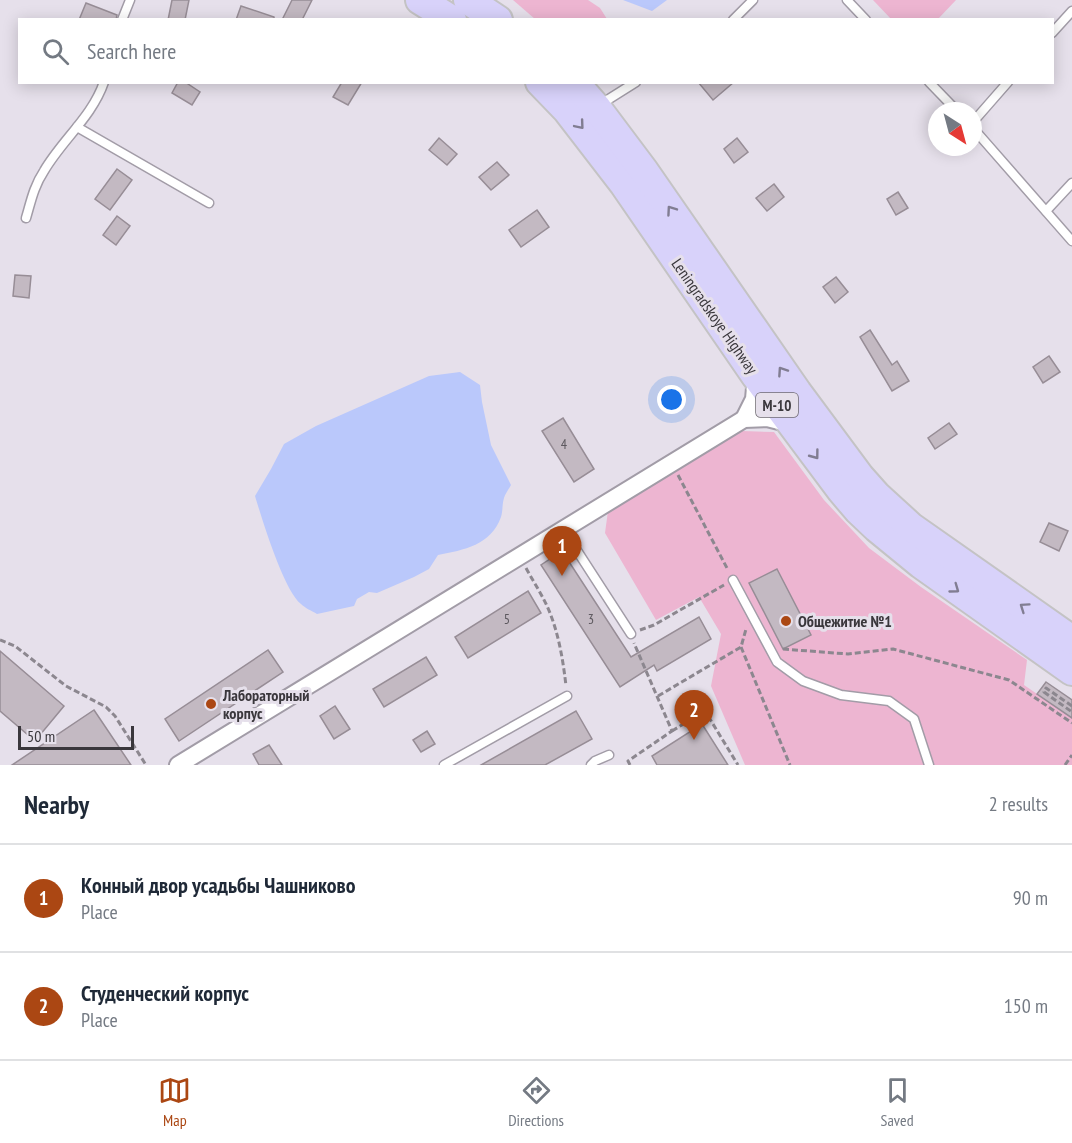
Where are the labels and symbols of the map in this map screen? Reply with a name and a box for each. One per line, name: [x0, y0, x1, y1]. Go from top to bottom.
north arrow: [928, 102, 982, 156]
one-way arrow: [572, 119, 583, 130]
one-way arrow: [667, 206, 678, 217]
street label: Leningradskoye Highway: [668, 254, 762, 378]
one-way arrow: [778, 366, 789, 377]
your location: [657, 385, 686, 414]
road number: М-10: [756, 393, 798, 417]
house number: 4: [561, 435, 568, 453]
one-way arrow: [807, 449, 818, 460]
pin: 1: [542, 526, 582, 576]
one-way arrow: [949, 581, 960, 592]
one-way arrow: [1020, 603, 1031, 614]
house number: 5: [504, 610, 510, 628]
house number: 3: [588, 610, 594, 628]
place label: Общежитие №1: [798, 611, 892, 631]
marker: Общежитие №1: [779, 614, 793, 628]
place label: Лабораторный корпус: [222, 685, 309, 723]
pin: 2: [674, 690, 714, 740]
marker: Лабораторный корпус: [204, 697, 218, 711]
scale bar: [18, 723, 134, 750]

